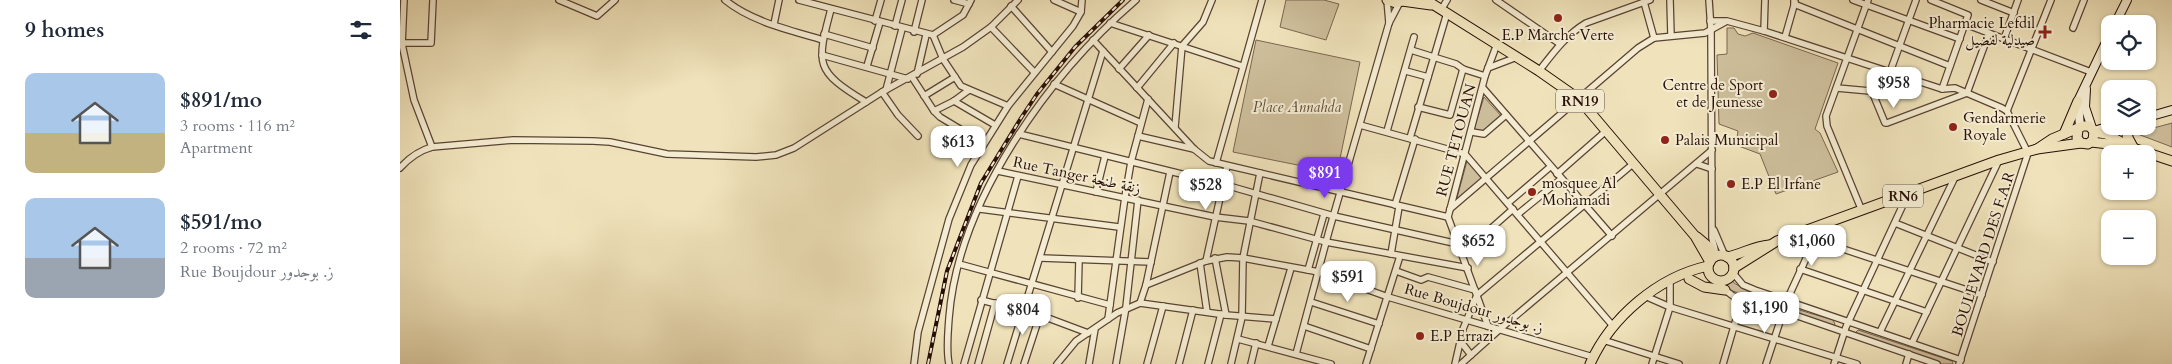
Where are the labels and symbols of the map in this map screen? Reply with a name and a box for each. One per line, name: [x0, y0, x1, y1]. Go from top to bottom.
marker: E.P Marche Verte: [1552, 12, 1564, 24]
place label: Pharmacie Lefdil صيدلية لفضيل: [1928, 13, 2035, 51]
place label: E.P Marche Verte: [1502, 25, 1615, 45]
marker: Pharmacie Lefdil صيدلية لفضيل: [2039, 26, 2051, 38]
pin: $958: [1864, 66, 1924, 109]
place label: Centre de Sport et de Jeunesse: [1663, 75, 1763, 112]
street label: RUE TETOUAN: [1431, 81, 1481, 199]
marker: Centre de Sport et de Jeunesse: [1767, 88, 1779, 100]
road number: RN19: [1556, 90, 1604, 112]
park label: Place Annahda: [1253, 97, 1342, 117]
place label: Gendarmerie Royale: [1963, 108, 2046, 145]
marker: Gendarmerie Royale: [1947, 121, 1959, 133]
pin: $613: [928, 126, 988, 168]
place label: Palais Municipal: [1675, 130, 1779, 150]
marker: Palais Municipal: [1659, 134, 1671, 146]
street label: Rue Tanger زنقة طنجة: [1011, 152, 1143, 198]
pin: $891: [1295, 156, 1355, 199]
pin: $528: [1176, 168, 1236, 211]
street label: BOULEVARD DES F.A.R: [1947, 168, 2019, 339]
place label: mosquee Al Mohamadi: [1542, 173, 1616, 210]
place label: E.P El Irfane: [1741, 174, 1821, 194]
marker: E.P El Irfane: [1725, 178, 1737, 190]
road number: RN6: [1883, 185, 1923, 208]
marker: mosquee Al Mohamadi: [1526, 186, 1538, 198]
pin: $652: [1448, 224, 1508, 267]
pin: $1,060: [1771, 224, 1853, 267]
pin: $591: [1318, 260, 1378, 303]
street label: Rue Boujdour ز. بوجدور: [1402, 279, 1546, 337]
pin: $1,190: [1724, 292, 1806, 334]
pin: $804: [993, 294, 1053, 336]
place label: E.P Errazi: [1430, 326, 1494, 346]
marker: E.P Errazi: [1414, 330, 1426, 342]

